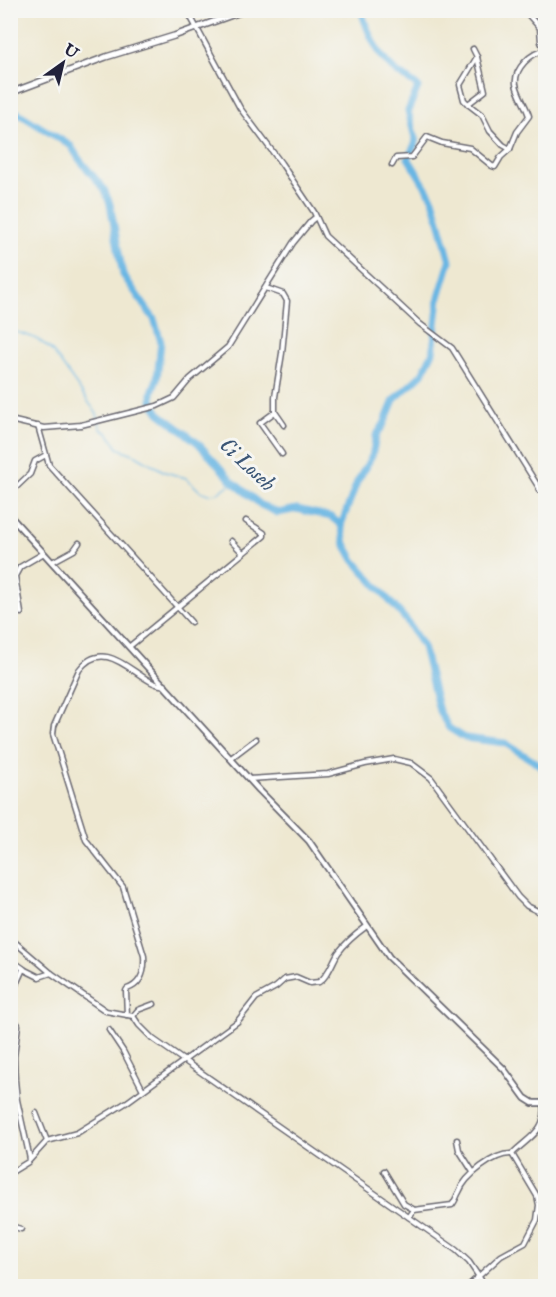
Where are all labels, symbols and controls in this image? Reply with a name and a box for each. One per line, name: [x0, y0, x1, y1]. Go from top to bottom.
north arrow: [33, 33, 93, 93]
text: U: [58, 40, 82, 65]
water label: Ci Loseh: [213, 432, 281, 498]

